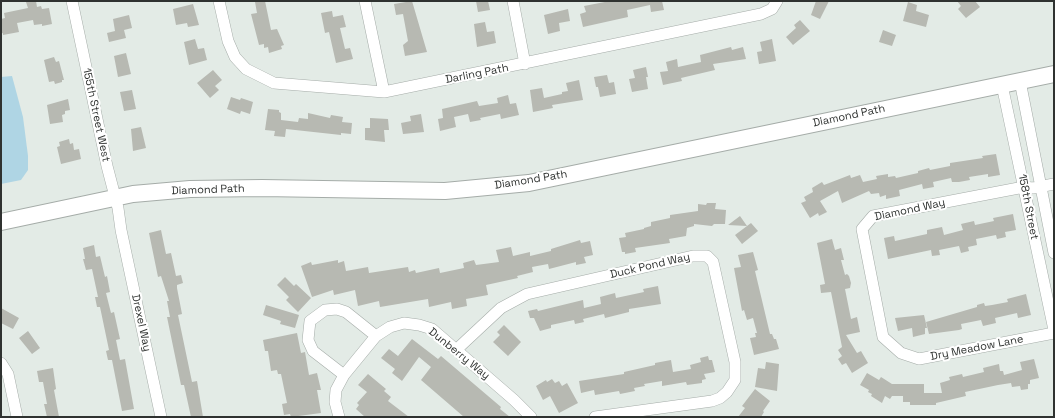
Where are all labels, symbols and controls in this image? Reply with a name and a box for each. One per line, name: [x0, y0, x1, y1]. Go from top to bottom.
street label: Darling Path: [444, 61, 510, 87]
street label: 155th Street West: [80, 67, 112, 163]
street label: Diamond Path: [812, 102, 886, 130]
street label: Diamond Path: [494, 168, 568, 192]
street label: 158th Street: [1015, 173, 1041, 241]
street label: Diamond Path: [171, 182, 245, 198]
street label: Diamond Way: [874, 196, 946, 224]
street label: Duck Pond Way: [609, 250, 691, 282]
street label: Drexel Way: [129, 293, 153, 353]
street label: Dunberry Way: [426, 325, 492, 383]
street label: Dry Meadow Lane: [930, 333, 1024, 363]

